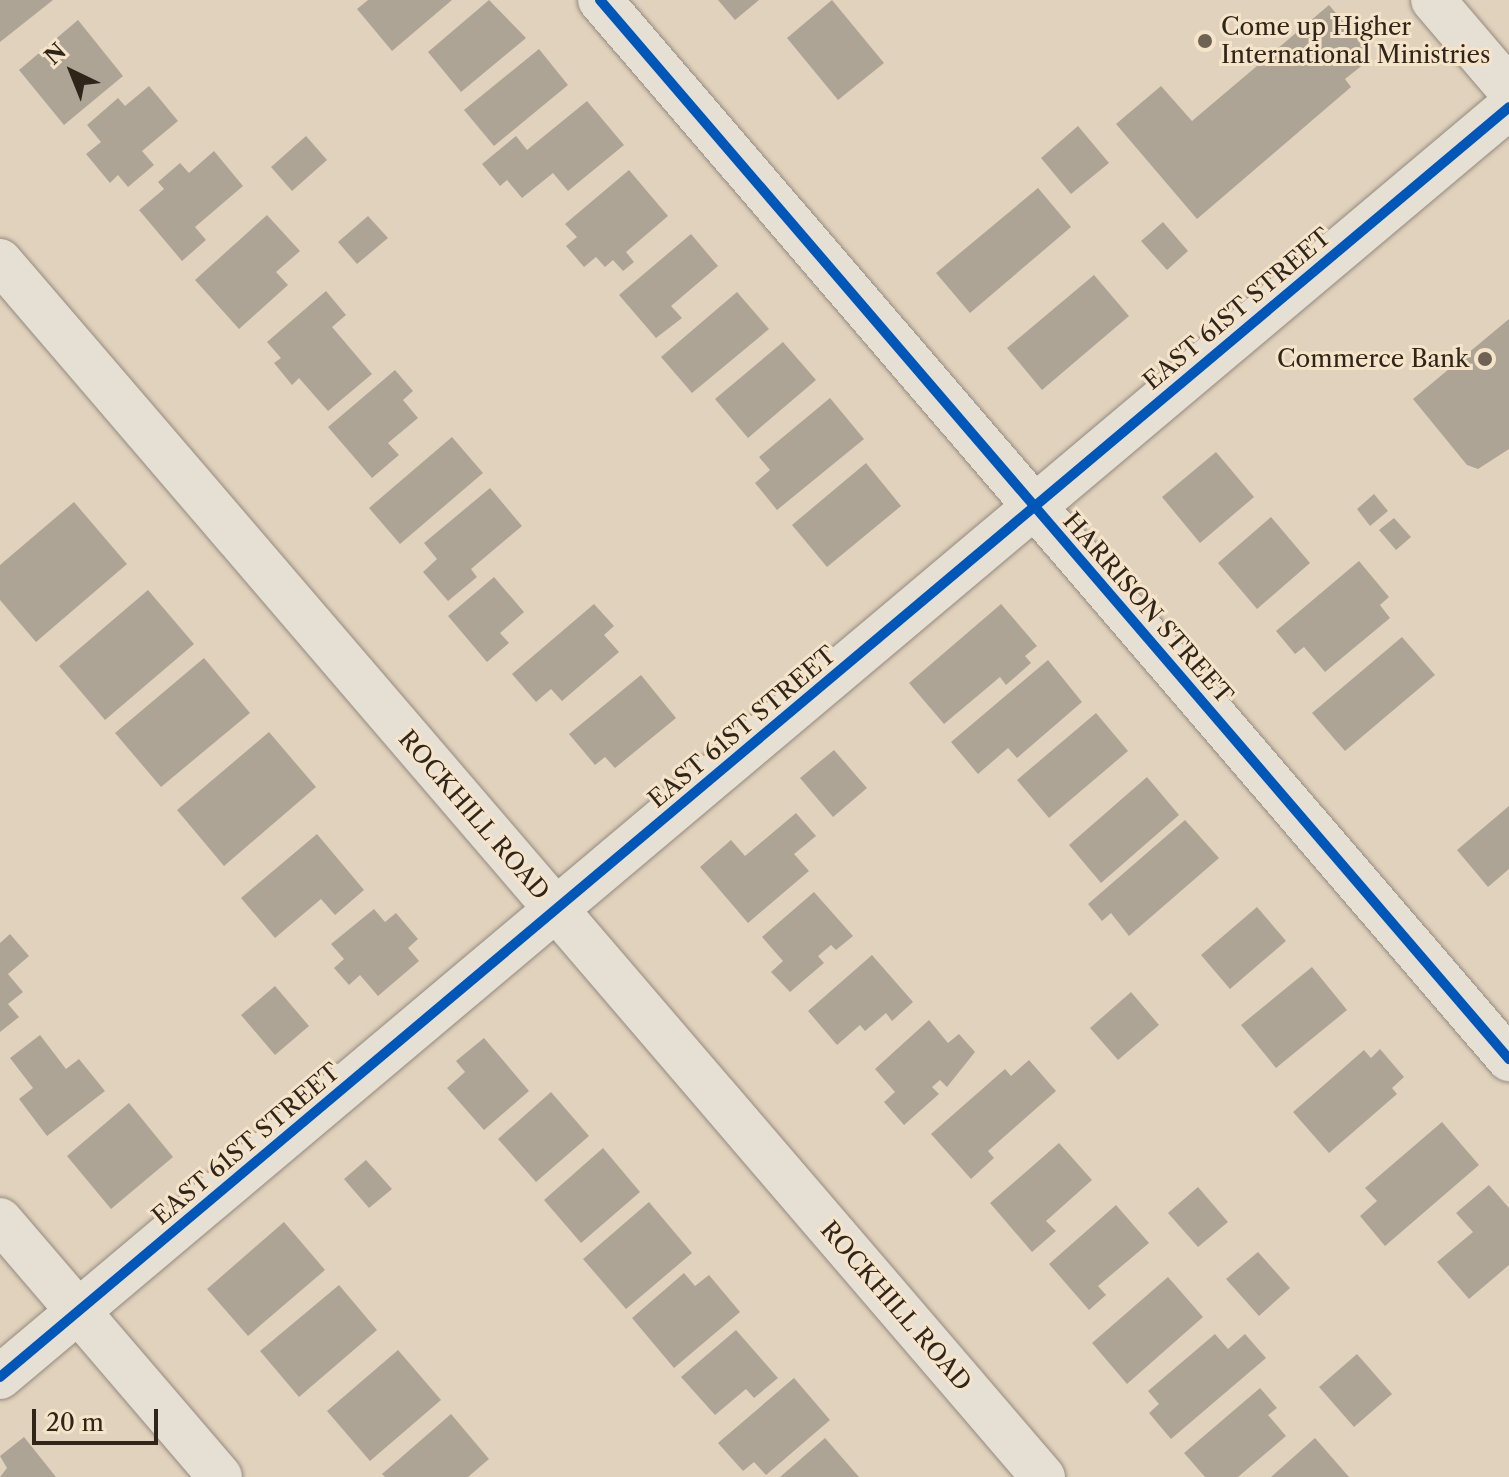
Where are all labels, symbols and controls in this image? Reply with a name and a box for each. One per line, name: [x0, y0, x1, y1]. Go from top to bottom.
place label: Come up Higher International Ministries: [1221, 13, 1490, 69]
north arrow: [32, 32, 112, 112]
marker: Come up Higher International Ministries: [1196, 32, 1214, 50]
text: N: [39, 38, 71, 70]
street label: EAST 61ST STREET: [1137, 222, 1337, 396]
place label: Commerce Bank: [1277, 345, 1469, 373]
marker: Commerce Bank: [1476, 350, 1494, 368]
street label: HARRISON STREET: [1057, 507, 1239, 709]
street label: EAST 61ST STREET: [642, 640, 842, 814]
street label: ROCKHILL ROAD: [392, 724, 556, 906]
street label: EAST 61ST STREET: [146, 1057, 346, 1231]
street label: ROCKHILL ROAD: [814, 1215, 978, 1397]
scale bar: [36, 1393, 162, 1443]
text: 20 m: [46, 1408, 104, 1437]

